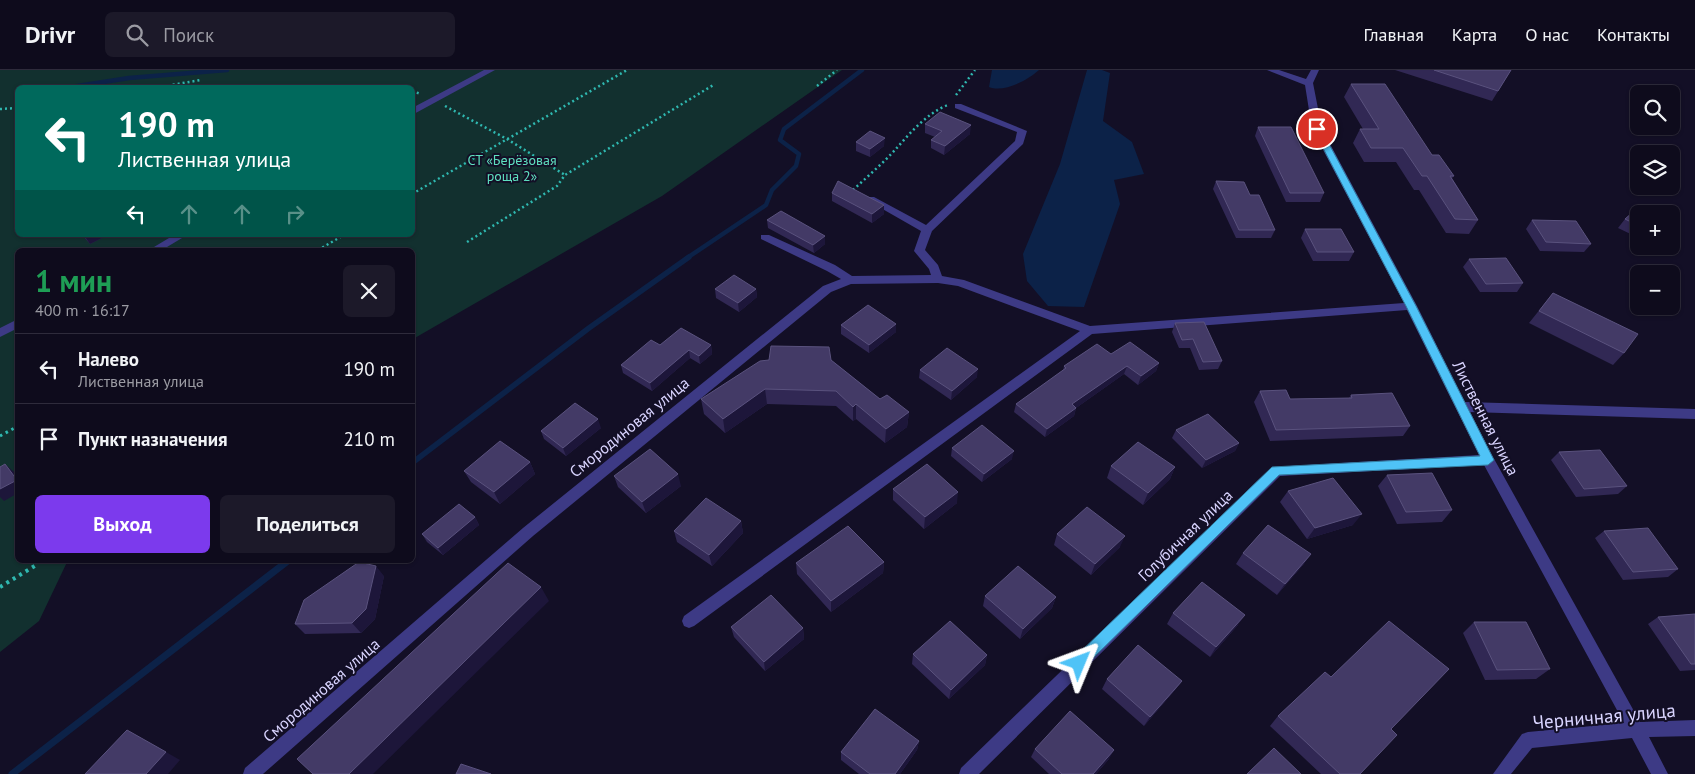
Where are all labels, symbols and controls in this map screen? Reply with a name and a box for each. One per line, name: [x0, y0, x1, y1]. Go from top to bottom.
search box: [105, 12, 455, 57]
text: Drivr: [25, 19, 75, 50]
icon: search: [123, 21, 151, 49]
text: Поиск: [163, 23, 214, 47]
text: Главная: [1363, 23, 1424, 46]
text: Карта: [1452, 23, 1497, 46]
text: О нас: [1525, 23, 1569, 46]
text: Контакты: [1597, 23, 1670, 46]
map controls: [1630, 85, 1680, 315]
button: search: [1630, 85, 1680, 135]
text: 190 m: [118, 101, 215, 147]
icon: left: [35, 105, 100, 170]
pin: [1296, 108, 1338, 150]
icon: arrive: [1303, 115, 1331, 143]
text: Лиственная улица: [118, 145, 291, 173]
button: layers: [1630, 145, 1680, 195]
park label: СТ «Берёзовая роща 2»: [467, 151, 557, 185]
icon: left: [122, 200, 150, 228]
icon: ahead: [175, 200, 203, 228]
icon: ahead: [228, 200, 256, 228]
icon: right: [281, 200, 309, 228]
button: +: [1630, 205, 1680, 255]
text: 1 мин: [35, 261, 112, 300]
button: close: [343, 265, 395, 317]
button: −: [1630, 265, 1680, 315]
text: 400 m · 16:17: [35, 300, 130, 320]
text: Налево: [78, 347, 139, 371]
icon: left: [35, 355, 63, 383]
street label: Лиственная улица: [1448, 356, 1524, 479]
text: 190 m: [343, 357, 395, 381]
text: Лиственная улица: [78, 371, 204, 391]
street label: Смородиновая улица: [565, 373, 693, 481]
icon: arrive: [35, 425, 63, 453]
text: Пункт назначения: [78, 427, 228, 451]
text: 210 m: [343, 427, 395, 451]
street label: Голубичная улица: [1134, 485, 1236, 585]
button: Выход: [35, 495, 210, 553]
button: Поделиться: [220, 495, 395, 553]
street label: Смородиновая улица: [258, 634, 384, 746]
position arrow: [1052, 636, 1104, 688]
street label: Черничная улица: [1531, 698, 1677, 734]

